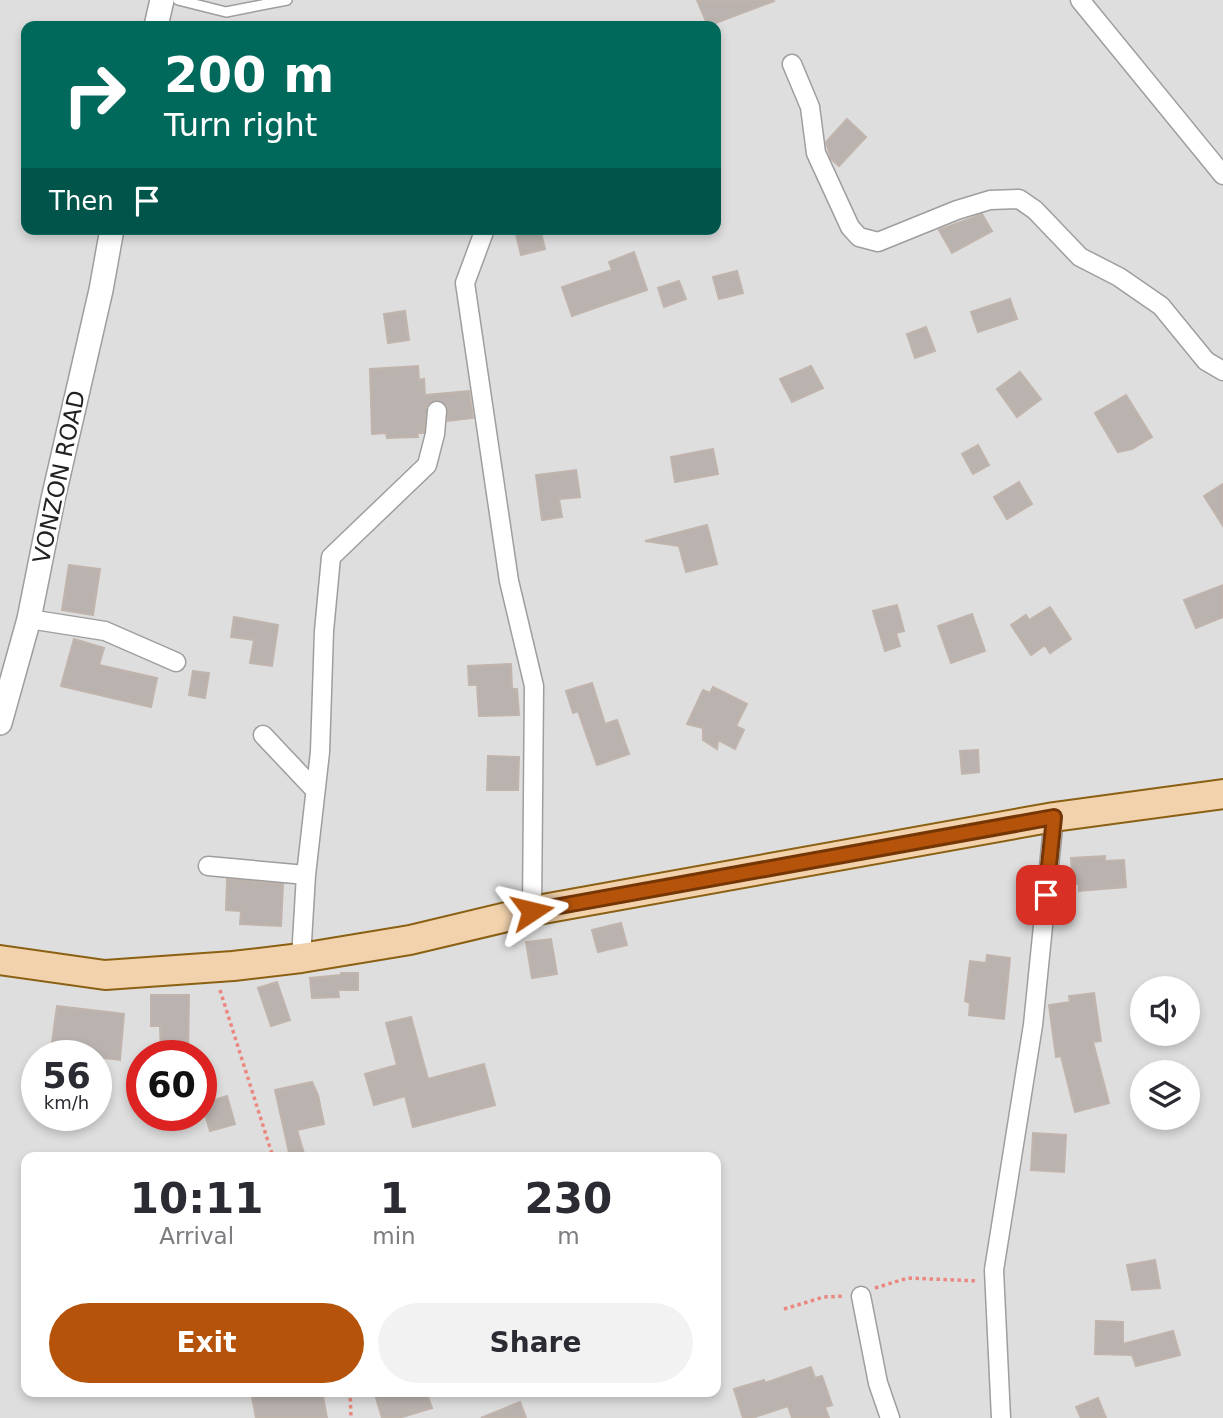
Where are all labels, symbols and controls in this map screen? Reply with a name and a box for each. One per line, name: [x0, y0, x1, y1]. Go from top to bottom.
text: 200 m: [164, 47, 334, 104]
icon: right: [49, 49, 140, 140]
text: Turn right: [164, 106, 317, 144]
icon: arrive: [128, 182, 166, 220]
text: Then: [49, 186, 114, 216]
street label: VONZON ROAD: [28, 388, 90, 566]
pin: [1016, 865, 1076, 925]
position arrow: [495, 874, 569, 948]
icon: arrive: [1027, 876, 1065, 914]
map controls: [1130, 976, 1200, 1130]
button: sound: [1130, 976, 1200, 1046]
speed limit sign: 60: [126, 1040, 217, 1131]
text: 56: [42, 1056, 91, 1096]
button: layers: [1130, 1060, 1200, 1130]
text: km/h: [44, 1092, 89, 1113]
text: 10:11: [130, 1174, 264, 1223]
text: 1: [379, 1174, 409, 1223]
text: 230: [525, 1174, 612, 1223]
text: Arrival: [159, 1223, 234, 1249]
text: min: [372, 1223, 416, 1249]
text: m: [557, 1223, 580, 1249]
button: Exit: [49, 1303, 364, 1383]
button: Share: [378, 1303, 693, 1383]

